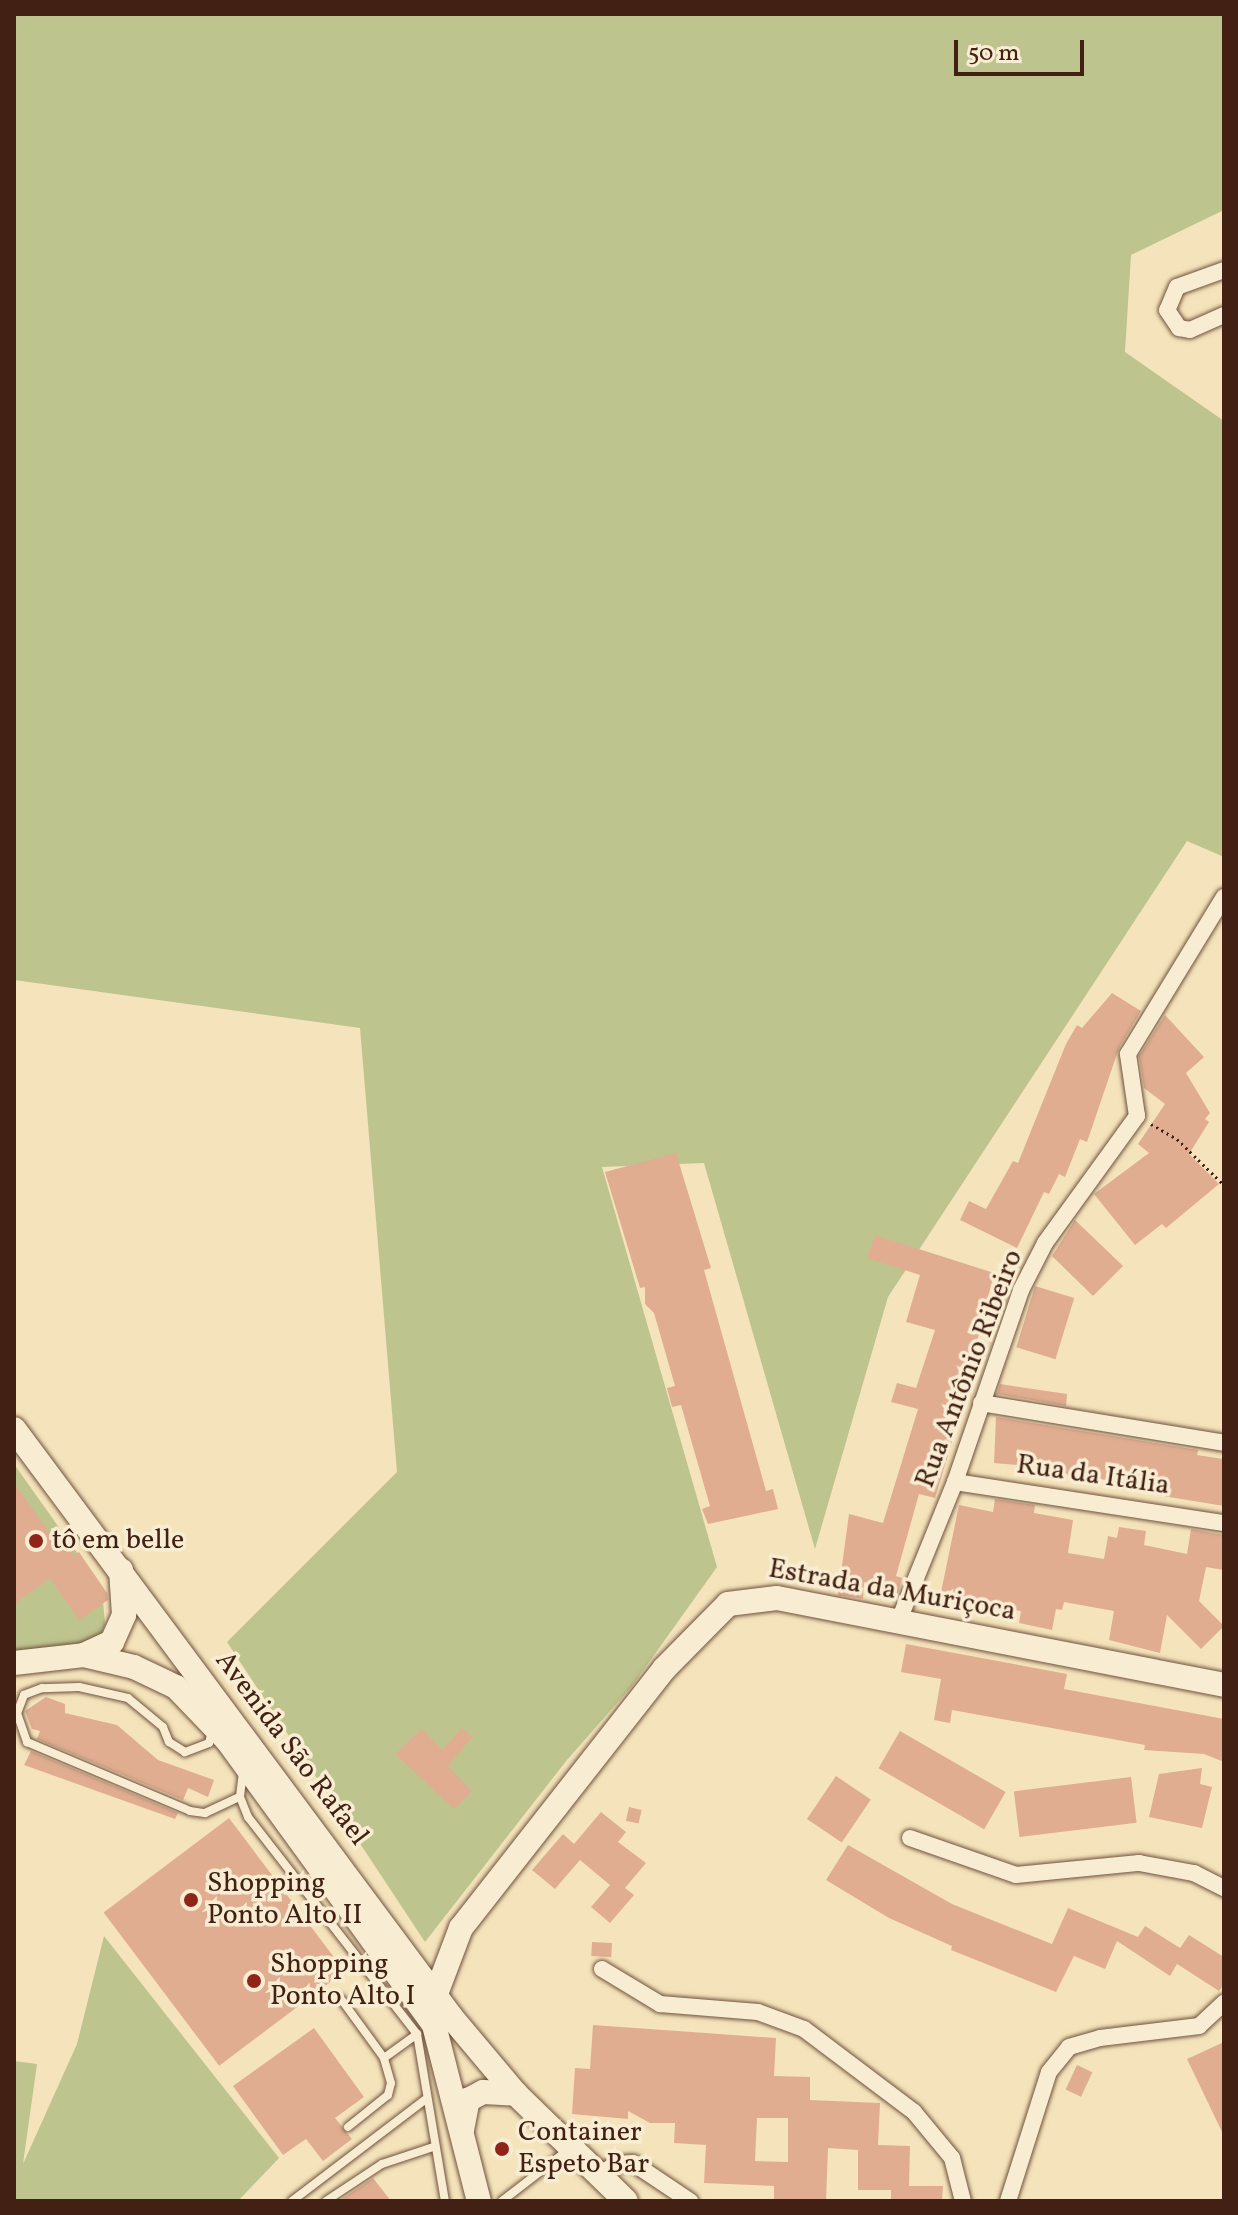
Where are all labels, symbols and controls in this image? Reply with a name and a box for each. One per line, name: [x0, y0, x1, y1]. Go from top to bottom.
scale bar: [958, 24, 1088, 74]
text: 50 m: [968, 37, 1020, 71]
street label: Rua Antônio Ribeiro: [909, 1245, 1031, 1493]
street label: Rua da Itália: [1014, 1449, 1172, 1503]
place label: tô em belle: [52, 1524, 184, 1558]
marker: tô em belle: [27, 1532, 45, 1550]
street label: Estrada da Muriçoca: [766, 1553, 1018, 1629]
street label: Avenida São Rafael: [207, 1645, 375, 1853]
place label: Shopping Ponto Alto II: [207, 1867, 362, 1933]
marker: Shopping Ponto Alto II: [182, 1891, 200, 1909]
place label: Shopping Ponto Alto I: [270, 1948, 415, 2014]
marker: Shopping Ponto Alto I: [245, 1972, 263, 1990]
place label: Container Espeto Bar: [518, 2116, 649, 2182]
marker: Container Espeto Bar: [493, 2140, 511, 2158]

